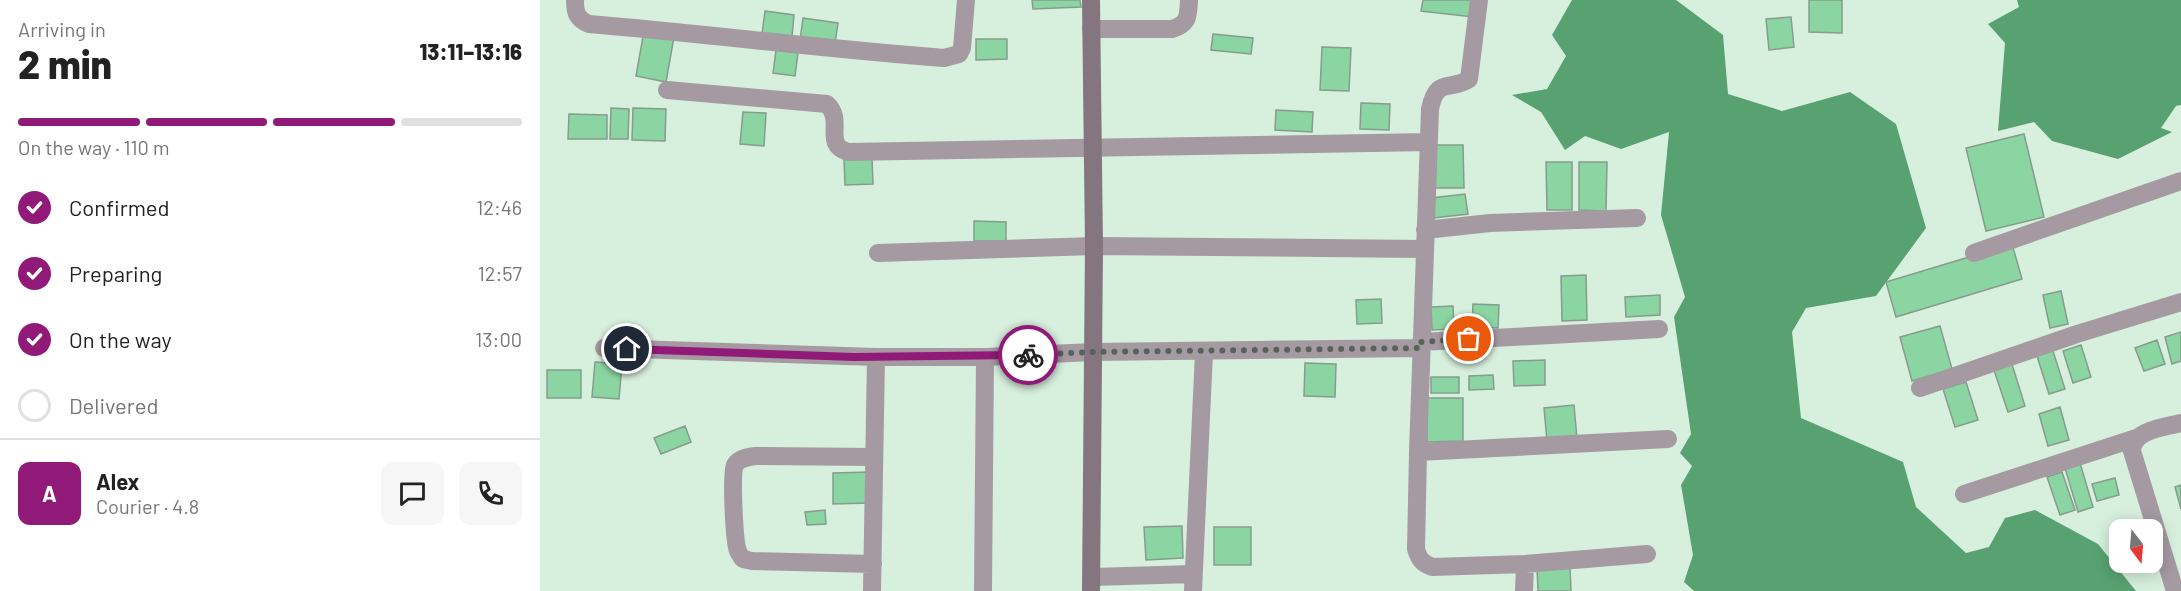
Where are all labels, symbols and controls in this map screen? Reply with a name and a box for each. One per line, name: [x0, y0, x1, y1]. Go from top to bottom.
text: Arriving in: [18, 17, 106, 41]
text: 13:11–13:16: [420, 38, 522, 64]
text: 2 min: [18, 40, 112, 87]
text: On the way · 110 m: [18, 135, 169, 159]
icon: check: [18, 191, 51, 224]
text: Confirmed: [69, 194, 169, 220]
text: 12:46: [476, 195, 522, 219]
icon: check: [18, 257, 51, 290]
text: Preparing: [69, 260, 162, 286]
text: 12:57: [478, 261, 522, 285]
pin: [1443, 313, 1494, 364]
icon: bag: [1452, 322, 1485, 355]
icon: check: [18, 323, 51, 356]
pin: [601, 323, 652, 374]
courier: [998, 325, 1058, 385]
text: On the way: [69, 326, 172, 352]
text: 13:00: [475, 327, 522, 351]
icon: home: [610, 332, 643, 365]
icon: bike: [1012, 339, 1045, 372]
text: Delivered: [69, 392, 158, 418]
button: chat: [381, 462, 444, 525]
button: phone: [459, 462, 522, 525]
text: Alex: [96, 468, 139, 494]
text: A: [42, 480, 57, 506]
text: Courier · 4.8: [96, 494, 199, 518]
north arrow: [2109, 519, 2163, 573]
map controls: [2109, 519, 2163, 573]

